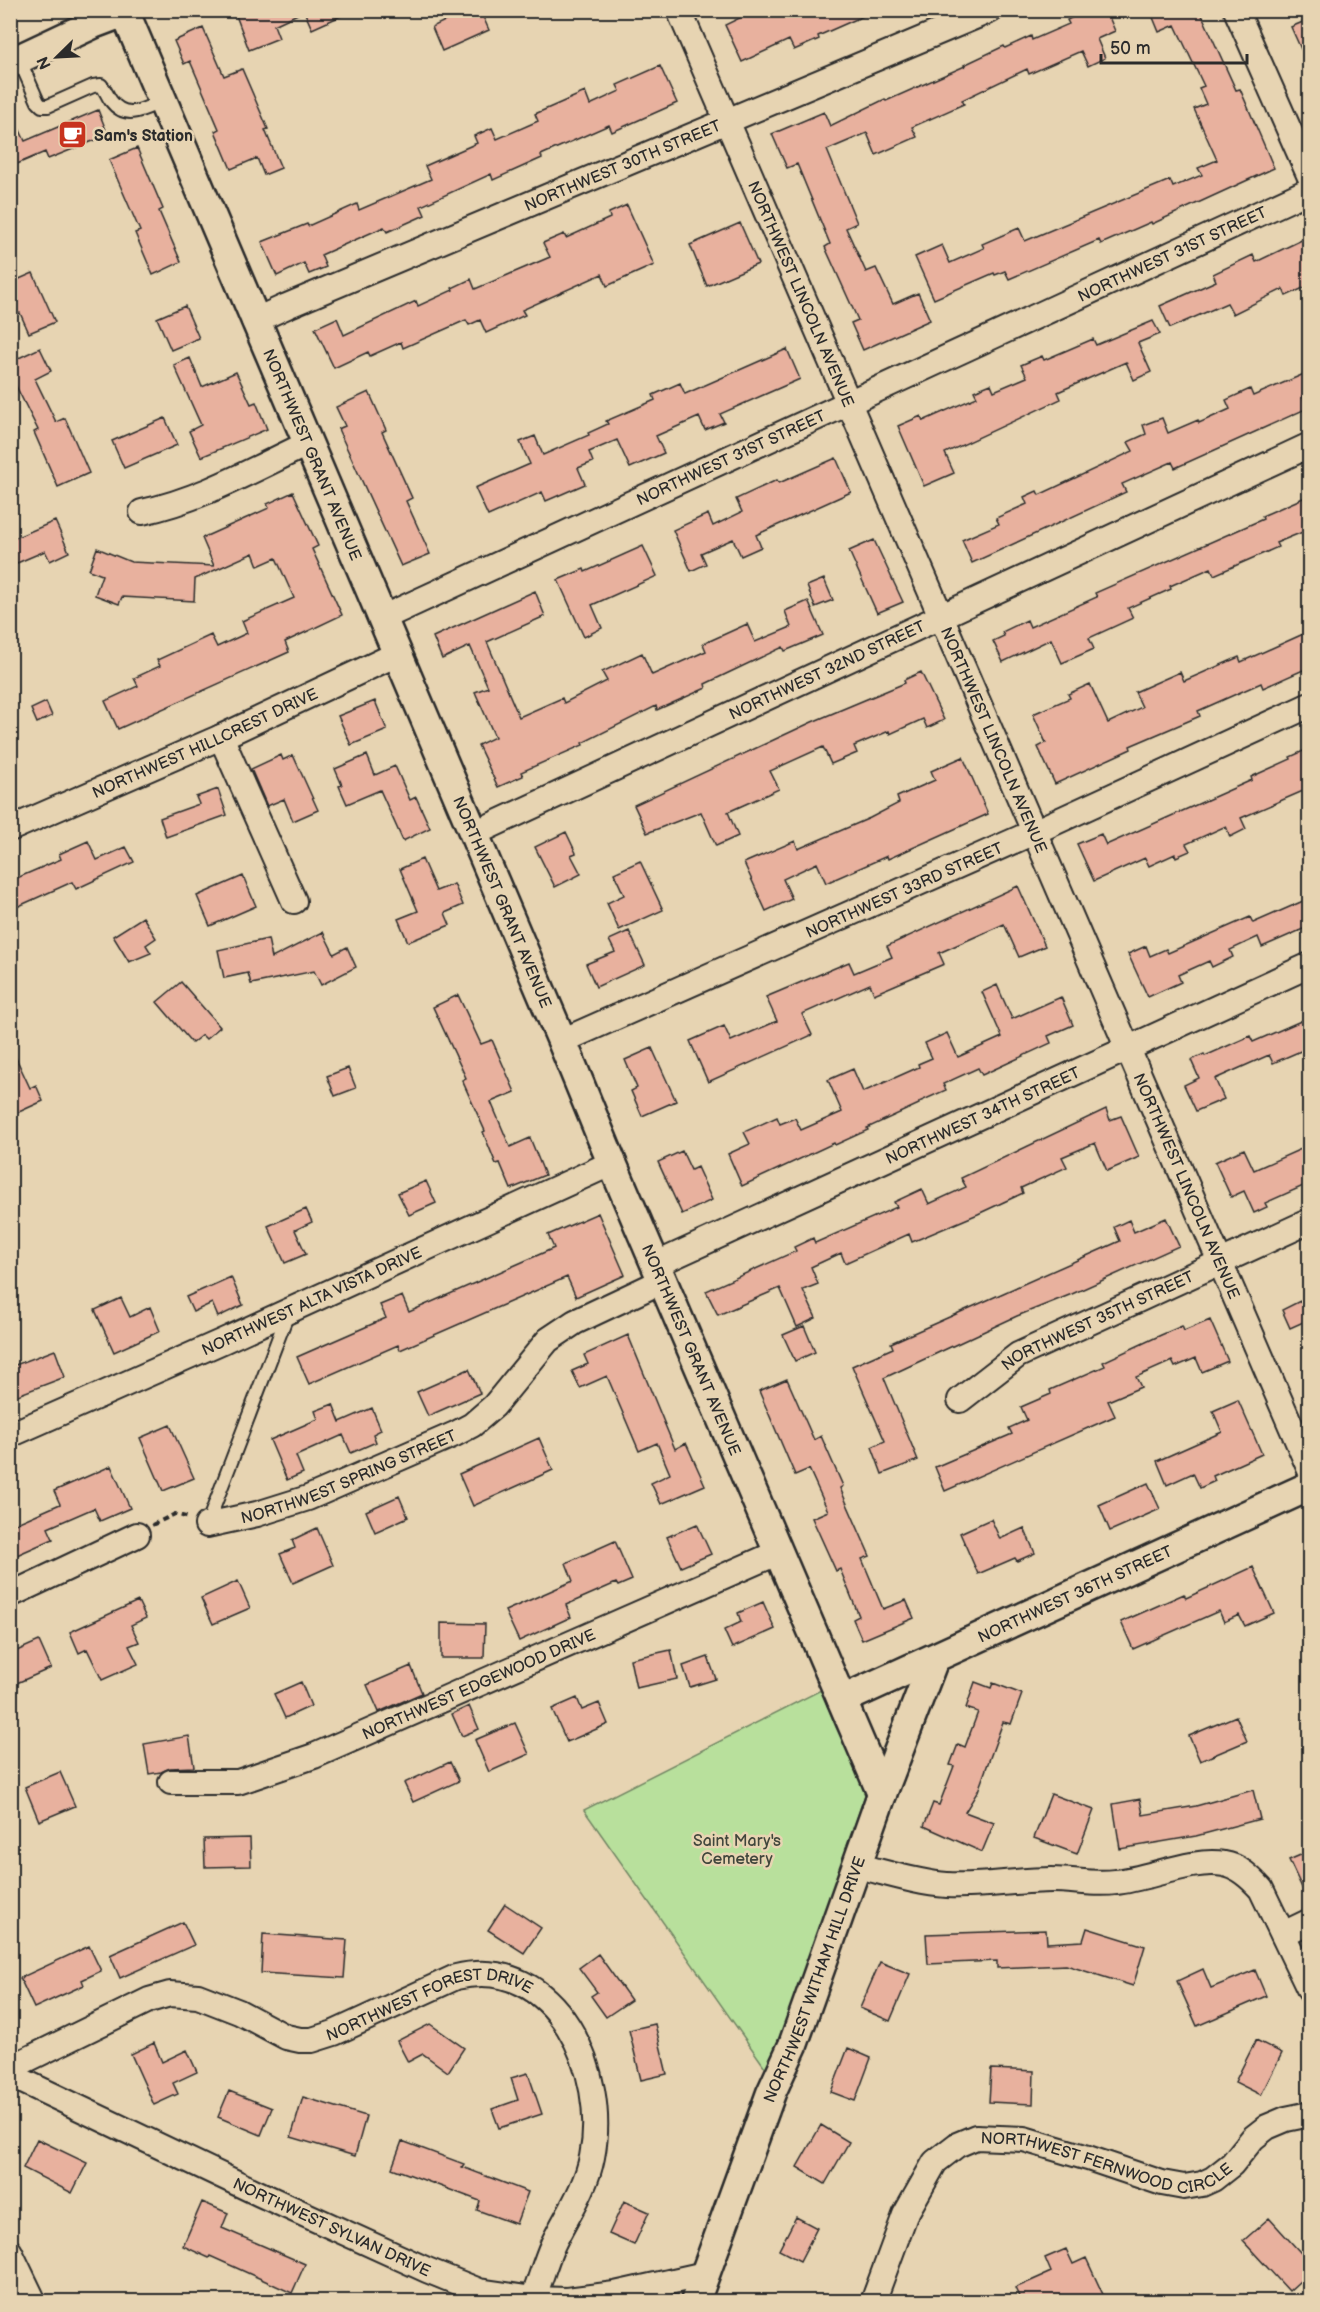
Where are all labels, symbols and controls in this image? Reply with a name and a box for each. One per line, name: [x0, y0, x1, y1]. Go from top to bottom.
north arrow: [27, 27, 87, 87]
scale bar: [1101, 27, 1246, 65]
text: 50 m: [1110, 38, 1151, 59]
text: N: [34, 53, 56, 72]
street label: NORTHWEST 30TH STREET: [522, 117, 724, 216]
cafe icon: Sam's Station: [57, 119, 89, 151]
place label: Sam's Station: [94, 127, 193, 146]
street label: NORTHWEST LINCOLN AVENUE: [743, 178, 857, 410]
street label: NORTHWEST 31ST STREET: [1075, 203, 1270, 307]
street label: NORTHWEST GRANT AVENUE: [258, 347, 365, 564]
street label: NORTHWEST 31ST STREET: [634, 407, 829, 510]
street label: NORTHWEST 32ND STREET: [726, 617, 929, 725]
street label: NORTHWEST LINCOLN AVENUE: [936, 625, 1050, 856]
street label: NORTHWEST HILLCREST DRIVE: [90, 685, 321, 803]
street label: NORTHWEST GRANT AVENUE: [448, 794, 555, 1011]
street label: NORTHWEST 33RD STREET: [803, 839, 1006, 943]
street label: NORTHWEST 34TH STREET: [883, 1063, 1084, 1169]
street label: NORTHWEST LINCOLN AVENUE: [1129, 1071, 1243, 1302]
street label: NORTHWEST GRANT AVENUE: [637, 1242, 744, 1459]
street label: NORTHWEST ALTA VISTA DRIVE: [199, 1243, 425, 1360]
street label: NORTHWEST 35TH STREET: [998, 1267, 1198, 1375]
street label: NORTHWEST SPRING STREET: [239, 1426, 460, 1528]
street label: NORTHWEST 36TH STREET: [975, 1542, 1176, 1648]
street label: NORTHWEST EDGEWOOD DRIVE: [360, 1626, 599, 1745]
park label: Saint Mary's Cemetery: [693, 1832, 781, 1869]
street label: NORTHWEST WITHAM HILL DRIVE: [760, 1854, 870, 2105]
street label: NORTHWEST FOREST DRIVE: [324, 1966, 536, 2046]
street label: NORTHWEST FERNWOOD CIRCLE: [980, 2129, 1237, 2199]
street label: NORTHWEST SYLVAN DRIVE: [230, 2175, 433, 2281]

